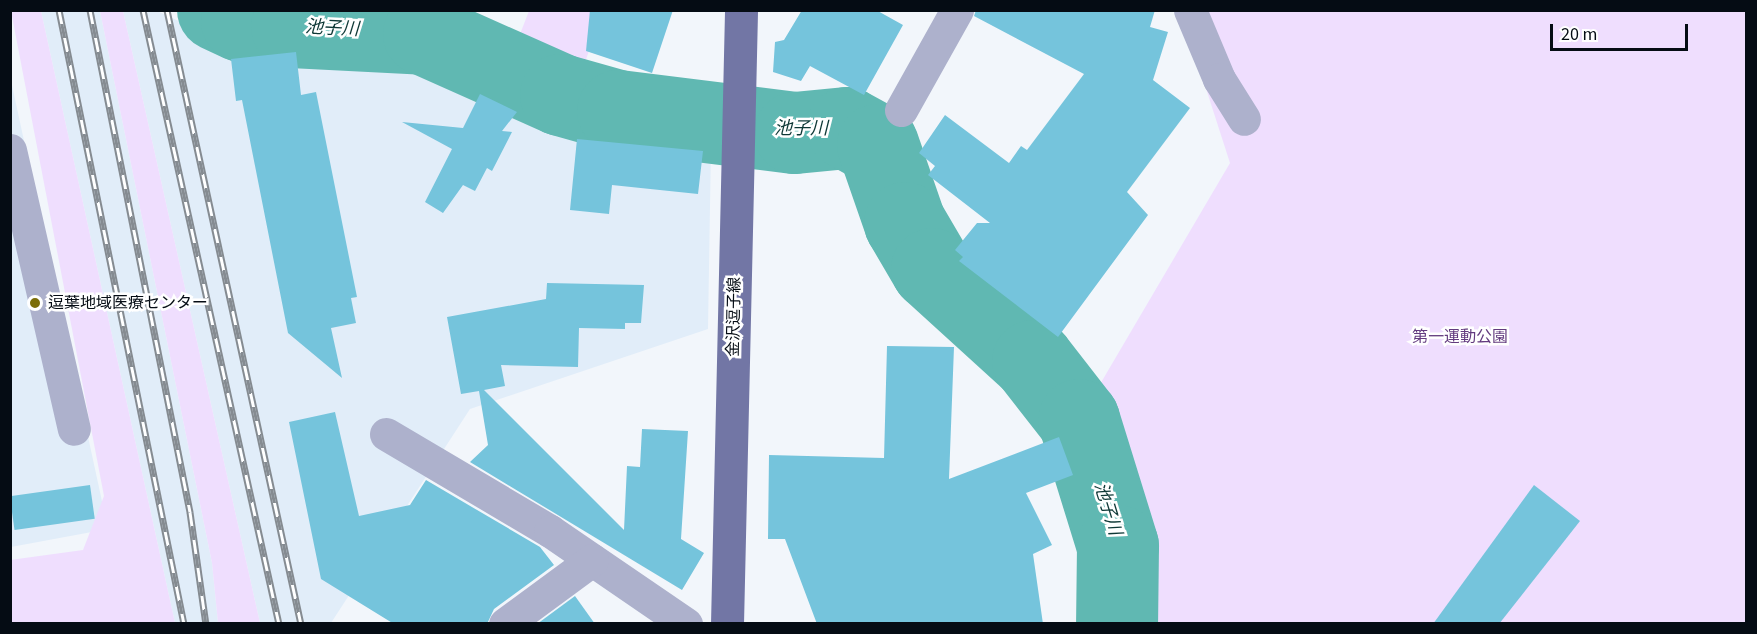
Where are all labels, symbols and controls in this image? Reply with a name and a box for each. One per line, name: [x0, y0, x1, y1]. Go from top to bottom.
scale bar: [1553, 12, 1691, 50]
water label: 池子川: [304, 17, 360, 41]
text: 20 m: [1561, 22, 1597, 47]
water label: 池子川: [774, 118, 828, 140]
street label: 金沢逗子線: [724, 277, 744, 357]
place label: 逗葉地域医療センター: [48, 293, 208, 313]
marker: 逗葉地域医療センター: [26, 294, 44, 312]
park label: 第一運動公園: [1412, 327, 1508, 347]
water label: 池子川: [1089, 480, 1125, 538]

